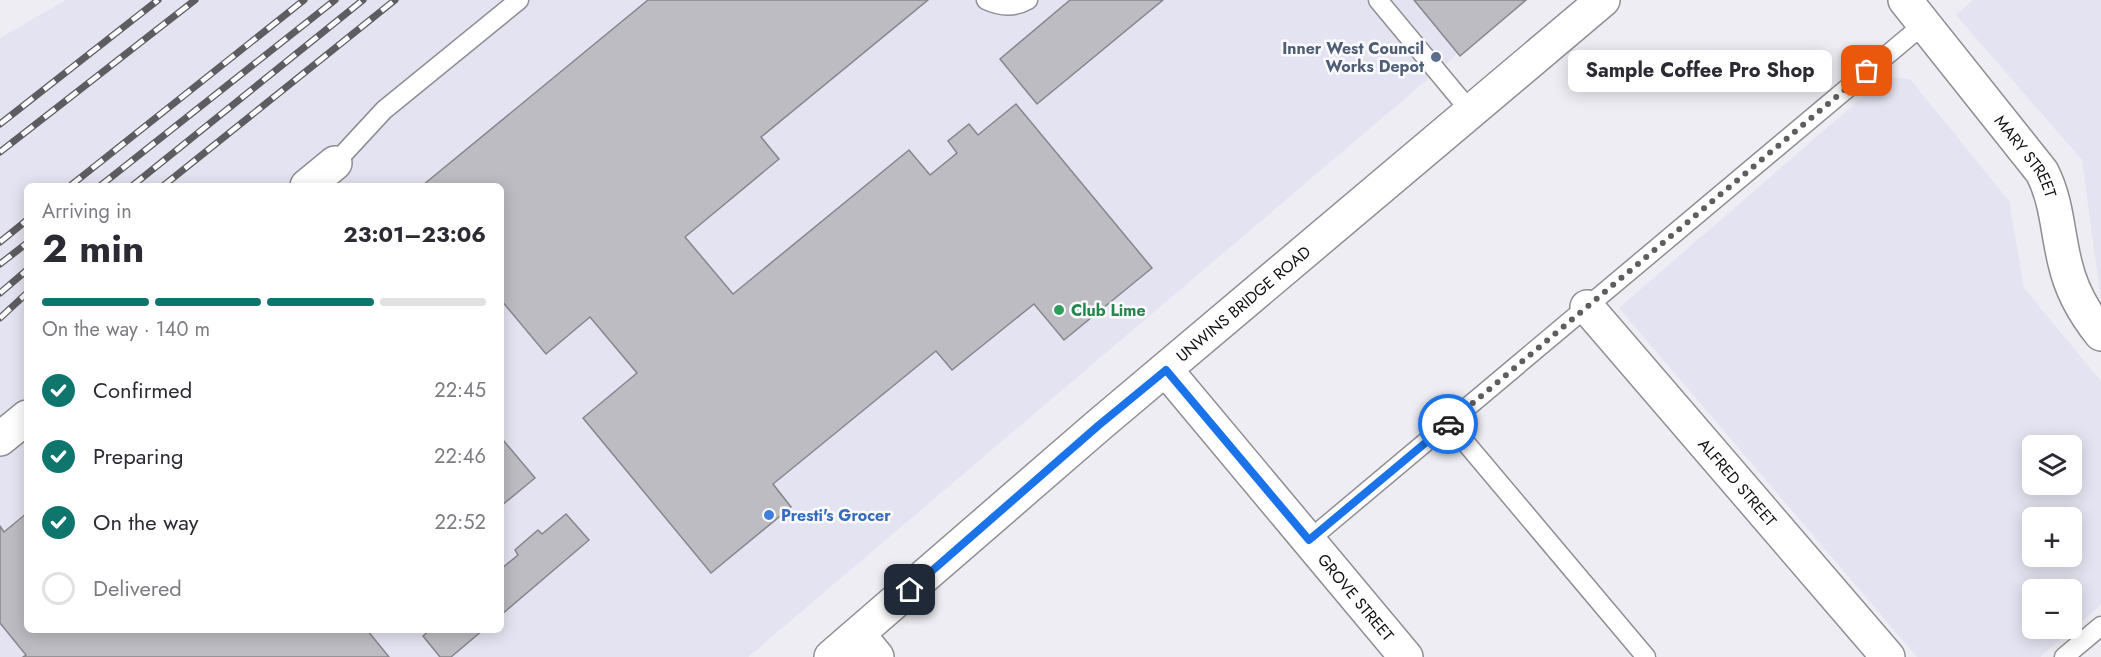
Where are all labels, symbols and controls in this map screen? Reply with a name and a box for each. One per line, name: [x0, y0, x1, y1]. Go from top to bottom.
place label: Inner West Council Works Depot: [1282, 37, 1425, 78]
pin: [1841, 45, 1892, 96]
marker: Inner West Council Works Depot: [1429, 50, 1443, 64]
callout: Sample Coffee Pro Shop: [1567, 50, 1831, 92]
icon: bag: [1850, 54, 1883, 87]
text: Sample Coffee Pro Shop: [1585, 56, 1815, 85]
street label: MARY STREET: [1989, 110, 2062, 201]
text: Arriving in: [42, 197, 132, 226]
text: 23:01–23:06: [343, 218, 486, 250]
text: 2 min: [42, 220, 144, 277]
street label: UNWINS BRIDGE ROAD: [1171, 240, 1316, 367]
place label: Club Lime: [1071, 299, 1146, 322]
marker: Club Lime: [1052, 303, 1066, 317]
text: On the way · 140 m: [42, 315, 210, 344]
icon: check: [42, 374, 75, 407]
text: Confirmed: [93, 374, 192, 406]
text: 22:45: [434, 376, 486, 405]
courier: [1418, 394, 1478, 454]
icon: car: [1432, 408, 1465, 441]
street label: ALFRED STREET: [1693, 433, 1782, 532]
map controls: [2022, 435, 2082, 639]
button: layers: [2022, 435, 2082, 495]
icon: check: [42, 440, 75, 473]
text: Preparing: [93, 440, 184, 472]
text: 22:46: [434, 442, 486, 471]
place label: Presti's Grocer: [781, 504, 891, 527]
icon: check: [42, 506, 75, 539]
text: On the way: [93, 506, 198, 538]
button: +: [2022, 507, 2082, 567]
text: 22:52: [435, 508, 486, 537]
marker: Presti's Grocer: [762, 508, 776, 522]
street label: GROVE STREET: [1312, 549, 1399, 647]
pin: [884, 564, 935, 615]
text: Delivered: [93, 572, 182, 604]
icon: home: [893, 573, 926, 606]
button: −: [2022, 579, 2082, 639]

